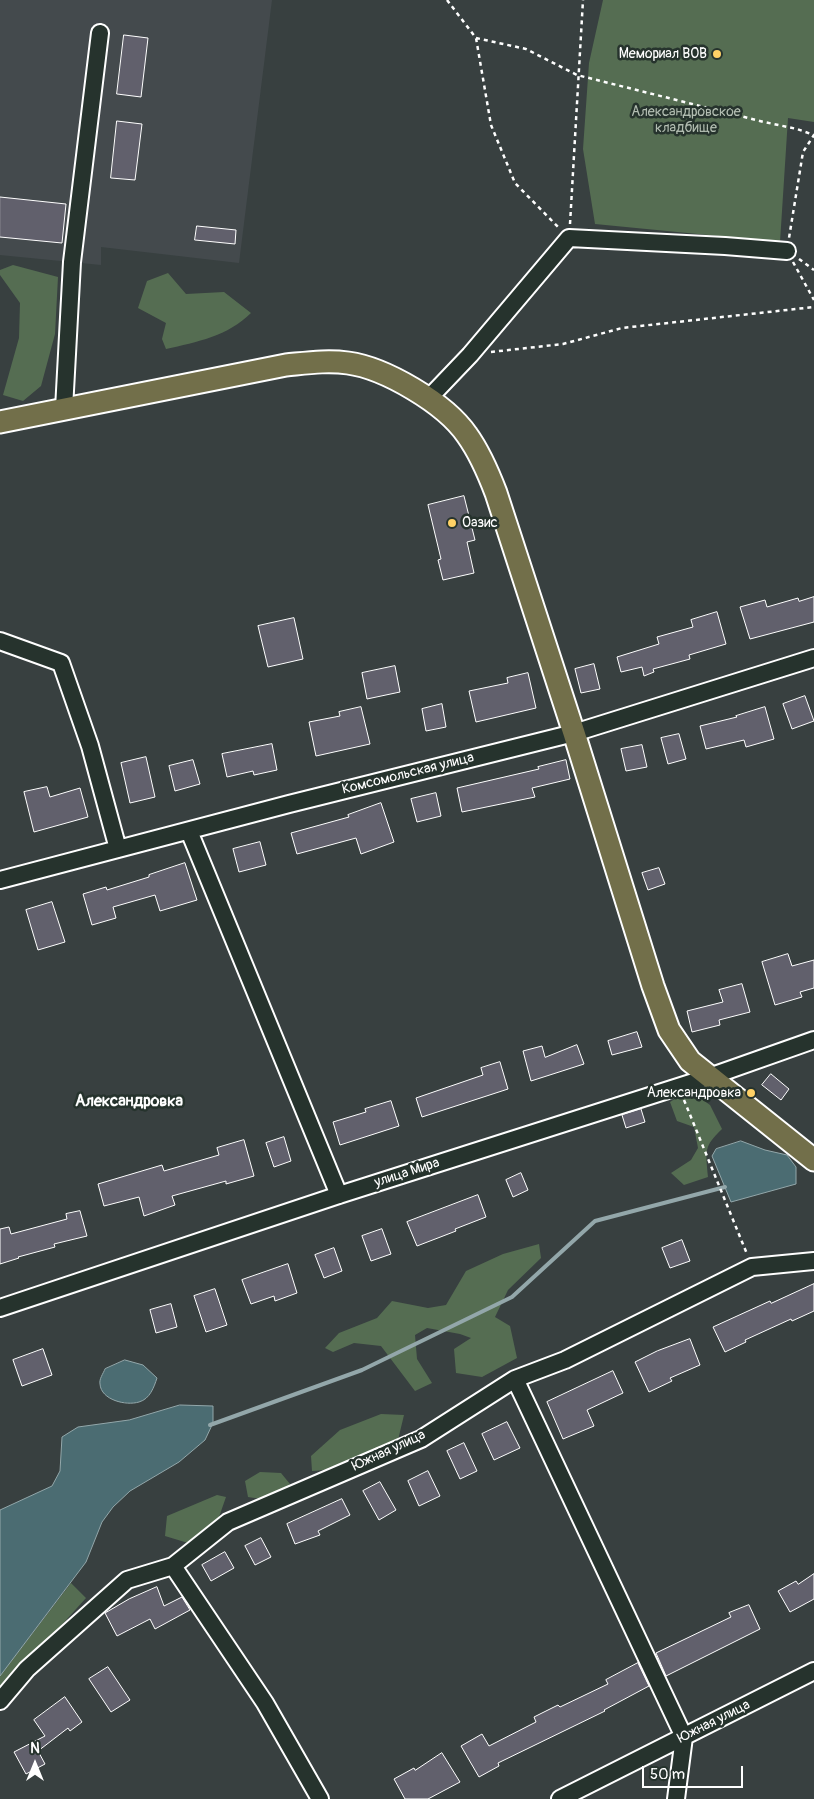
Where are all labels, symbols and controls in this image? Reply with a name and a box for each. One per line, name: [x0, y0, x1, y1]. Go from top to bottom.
place label: Мемориал ВОВ: [619, 46, 707, 62]
marker: Мемориал ВОВ: [711, 48, 723, 60]
park label: Александровское кладбище: [631, 104, 741, 136]
place label: Оазис: [462, 515, 497, 531]
marker: Оазис: [446, 517, 458, 529]
street label: Комсомольская улица: [340, 749, 476, 799]
place label: Александровка: [647, 1085, 741, 1101]
marker: Александровка: [745, 1087, 757, 1099]
district label: Александровка: [75, 1092, 183, 1112]
street label: улица Мира: [372, 1155, 442, 1191]
street label: Южная улица: [350, 1427, 428, 1475]
street label: Южная улица: [675, 1697, 753, 1747]
north arrow: [10, 1739, 60, 1789]
text: N: [30, 1740, 40, 1757]
scale bar: [644, 1756, 745, 1788]
text: 50 m: [650, 1765, 685, 1784]

